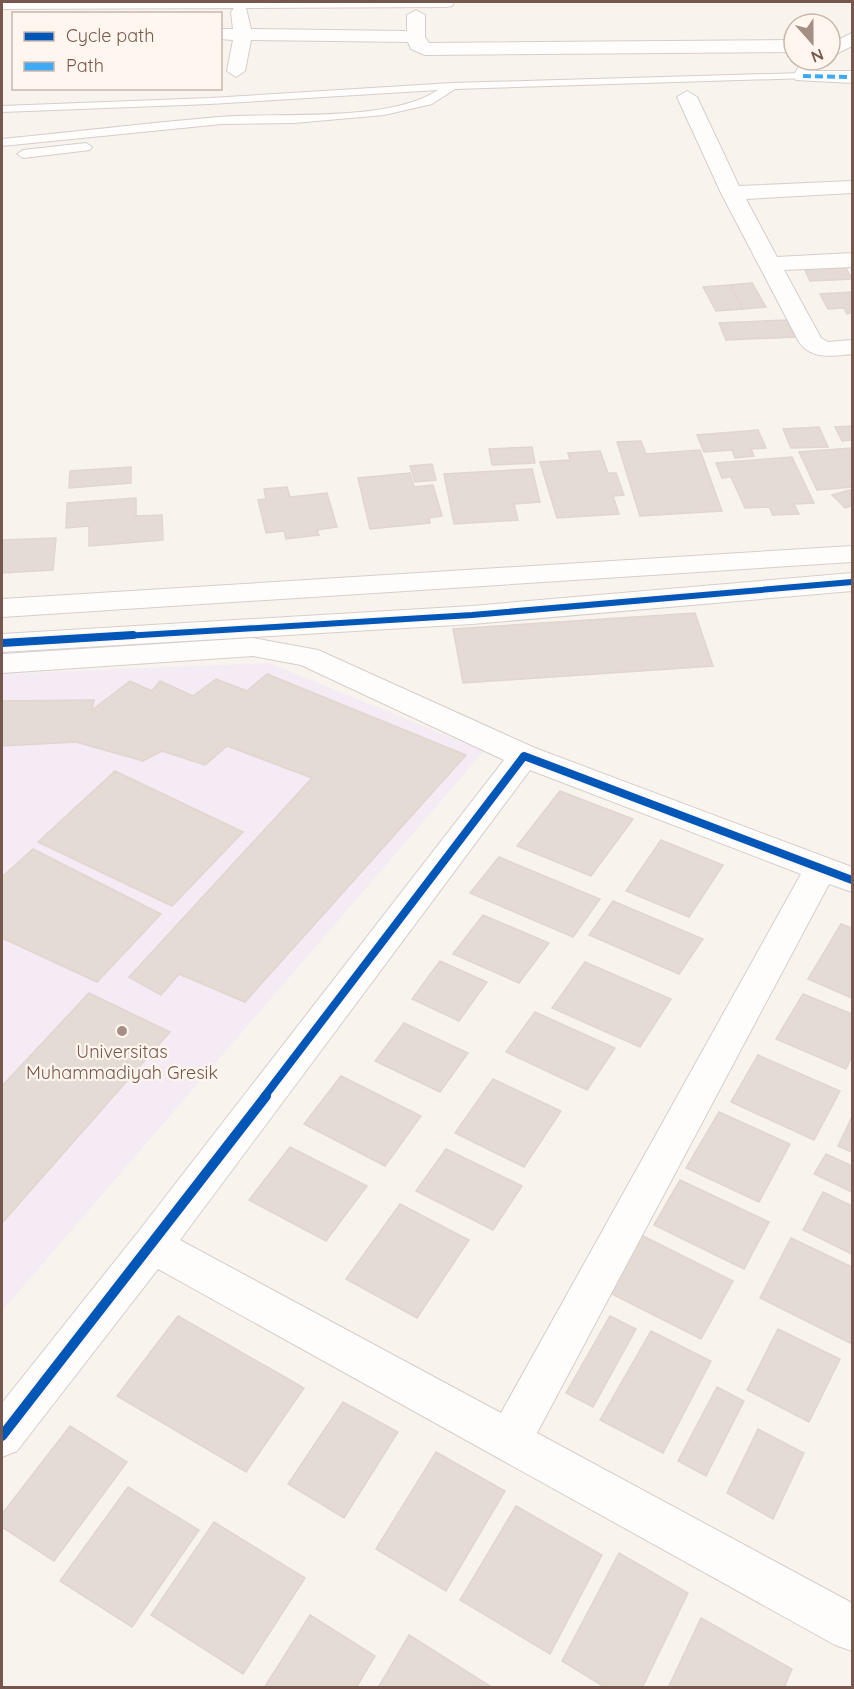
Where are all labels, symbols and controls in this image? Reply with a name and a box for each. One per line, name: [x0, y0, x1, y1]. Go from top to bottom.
legend: [12, 12, 222, 90]
north arrow: [782, 12, 842, 72]
text: Cycle path: [66, 24, 154, 47]
text: N: [808, 45, 826, 67]
text: Path: [66, 54, 104, 77]
marker: Universitas Muhammadiyah Gresik: [115, 1024, 129, 1038]
place label: Universitas Muhammadiyah Gresik: [26, 1040, 218, 1084]

